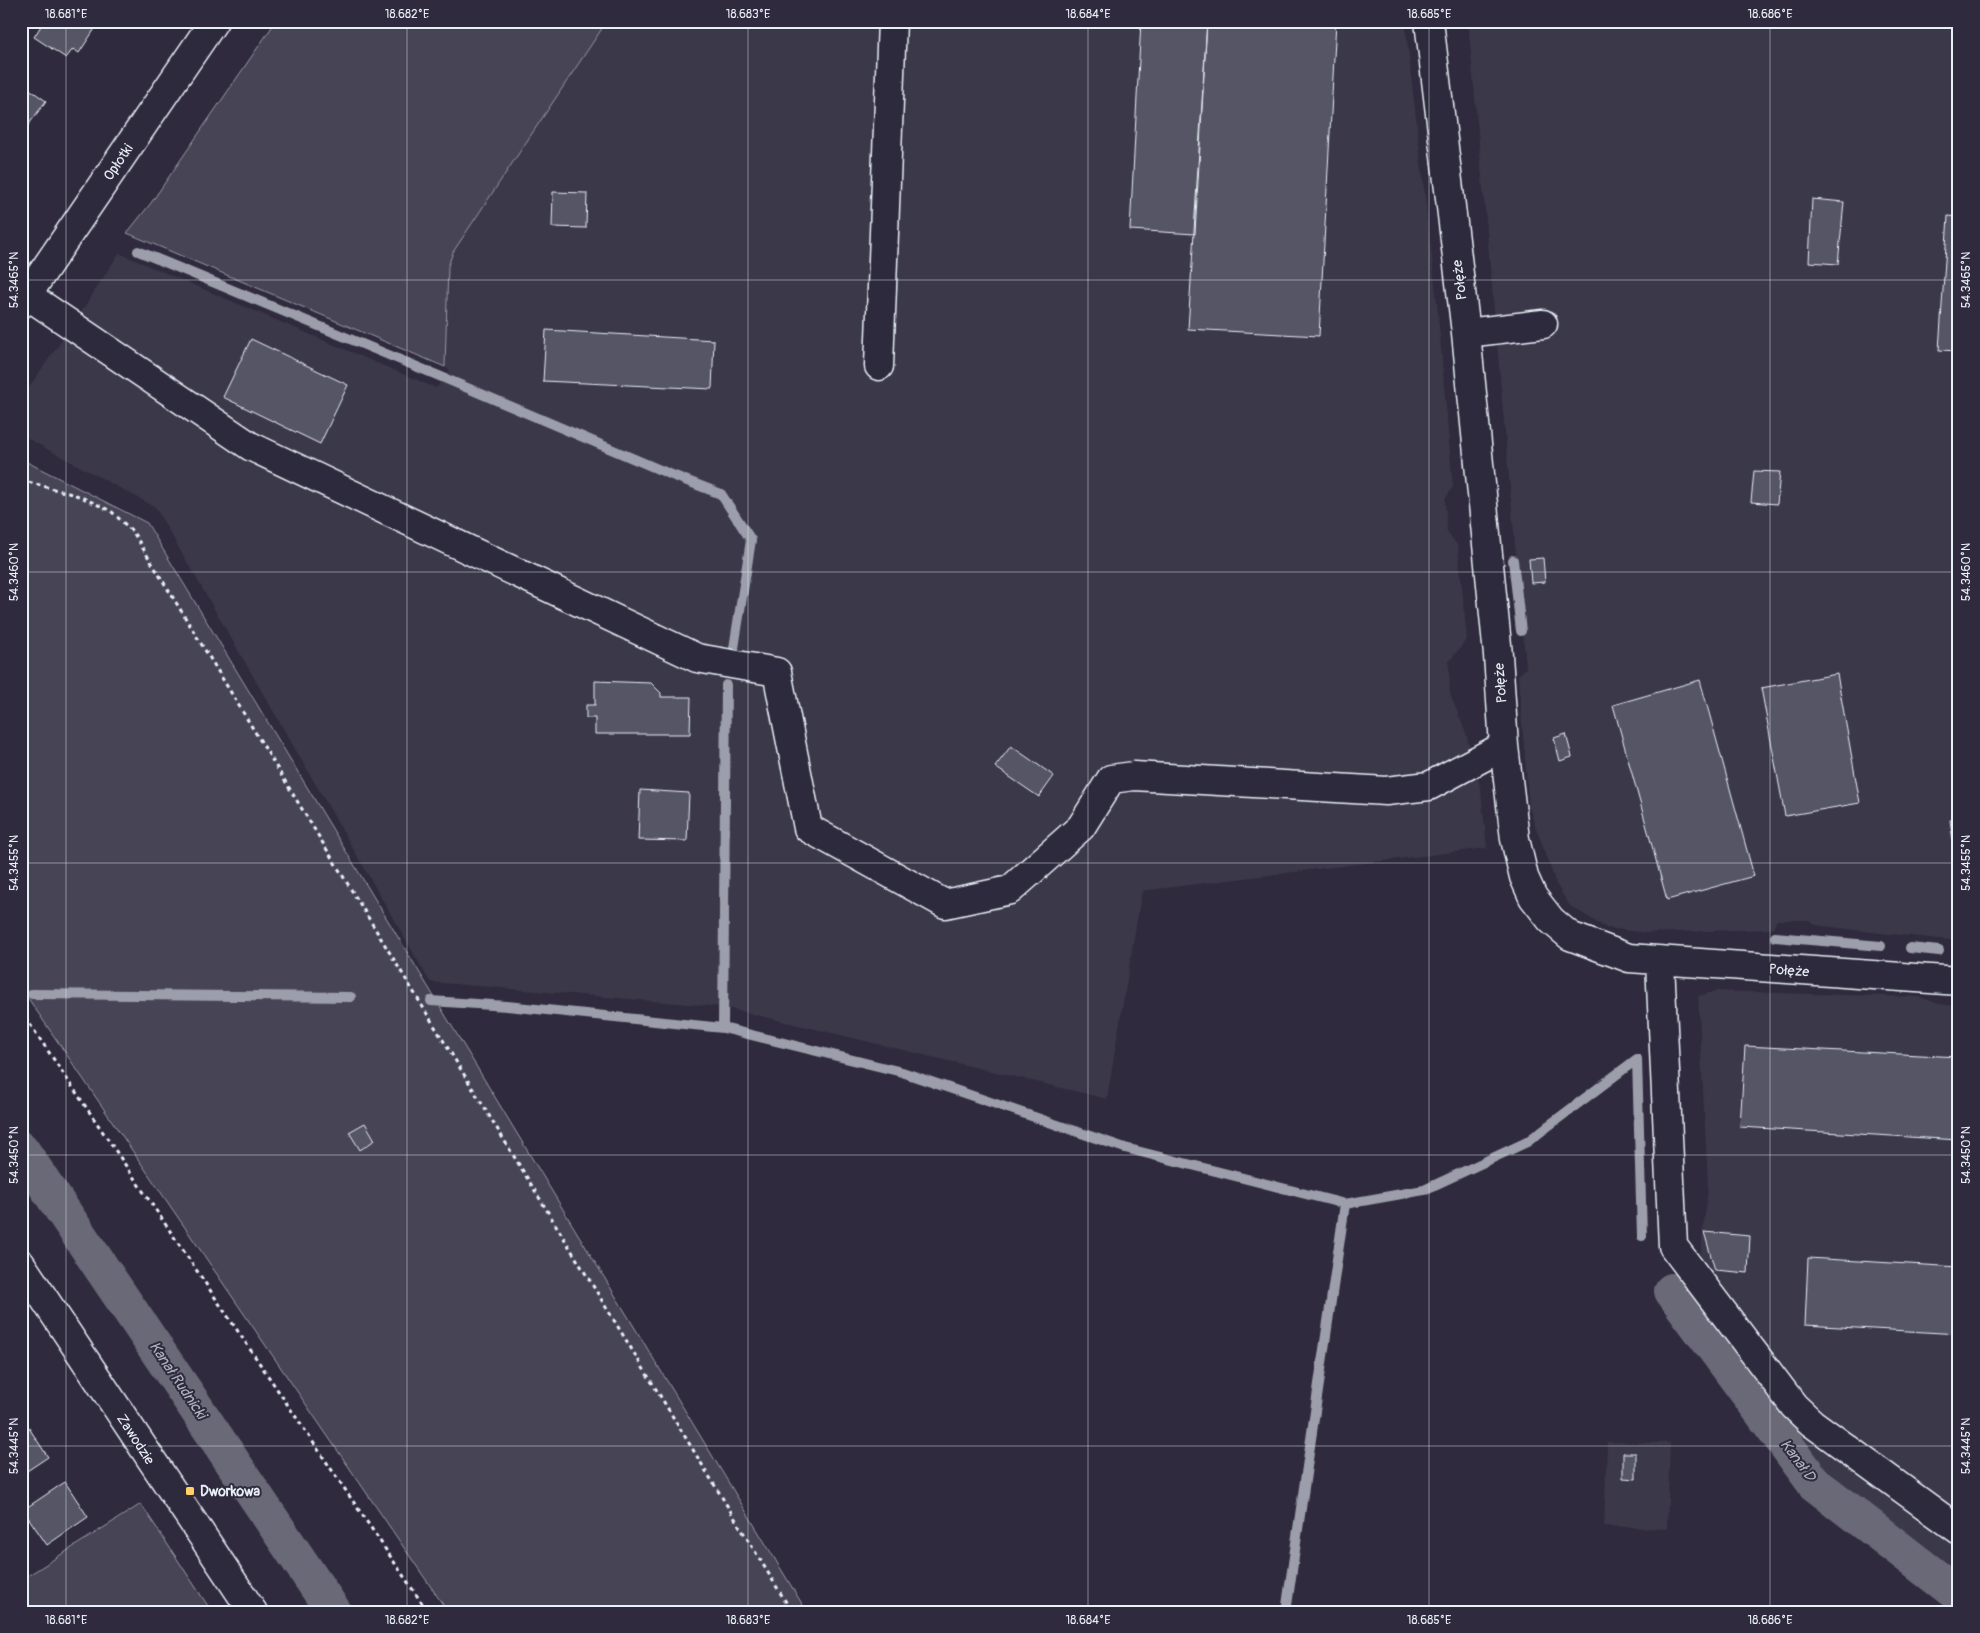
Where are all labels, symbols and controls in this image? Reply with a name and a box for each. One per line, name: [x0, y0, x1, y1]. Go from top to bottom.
text: 18.681°E: [45, 7, 87, 22]
text: 18.682°E: [385, 7, 429, 22]
text: 18.683°E: [726, 7, 770, 22]
text: 18.684°E: [1066, 7, 1110, 22]
text: 18.685°E: [1407, 7, 1451, 22]
text: 18.686°E: [1748, 7, 1792, 22]
street label: Opłotki: [100, 140, 137, 184]
text: 54.3465°N: [7, 252, 22, 308]
text: 54.3465°N: [1959, 252, 1974, 308]
street label: Połęże: [1449, 259, 1470, 301]
text: 54.3460°N: [7, 543, 22, 601]
text: 54.3460°N: [1959, 543, 1974, 601]
street label: Połęże: [1491, 662, 1510, 704]
text: 54.3455°N: [7, 835, 22, 891]
text: 54.3455°N: [1959, 835, 1974, 891]
street label: Połęże: [1768, 961, 1810, 980]
text: 54.3450°N: [7, 1126, 22, 1184]
text: 54.3450°N: [1959, 1126, 1974, 1184]
water label: Kanał Rudnicki: [145, 1338, 212, 1425]
street label: Zawodzie: [113, 1411, 158, 1468]
text: 54.3445°N: [7, 1418, 22, 1474]
text: 54.3445°N: [1959, 1418, 1974, 1474]
water label: Kanał D: [1776, 1436, 1820, 1486]
place label: Dworkowa: [200, 1483, 260, 1500]
marker: Dworkowa: [184, 1485, 196, 1497]
text: 18.681°E: [45, 1613, 87, 1628]
text: 18.682°E: [385, 1613, 429, 1628]
text: 18.683°E: [726, 1613, 770, 1628]
text: 18.684°E: [1066, 1613, 1110, 1628]
text: 18.685°E: [1407, 1613, 1451, 1628]
text: 18.686°E: [1748, 1613, 1792, 1628]

